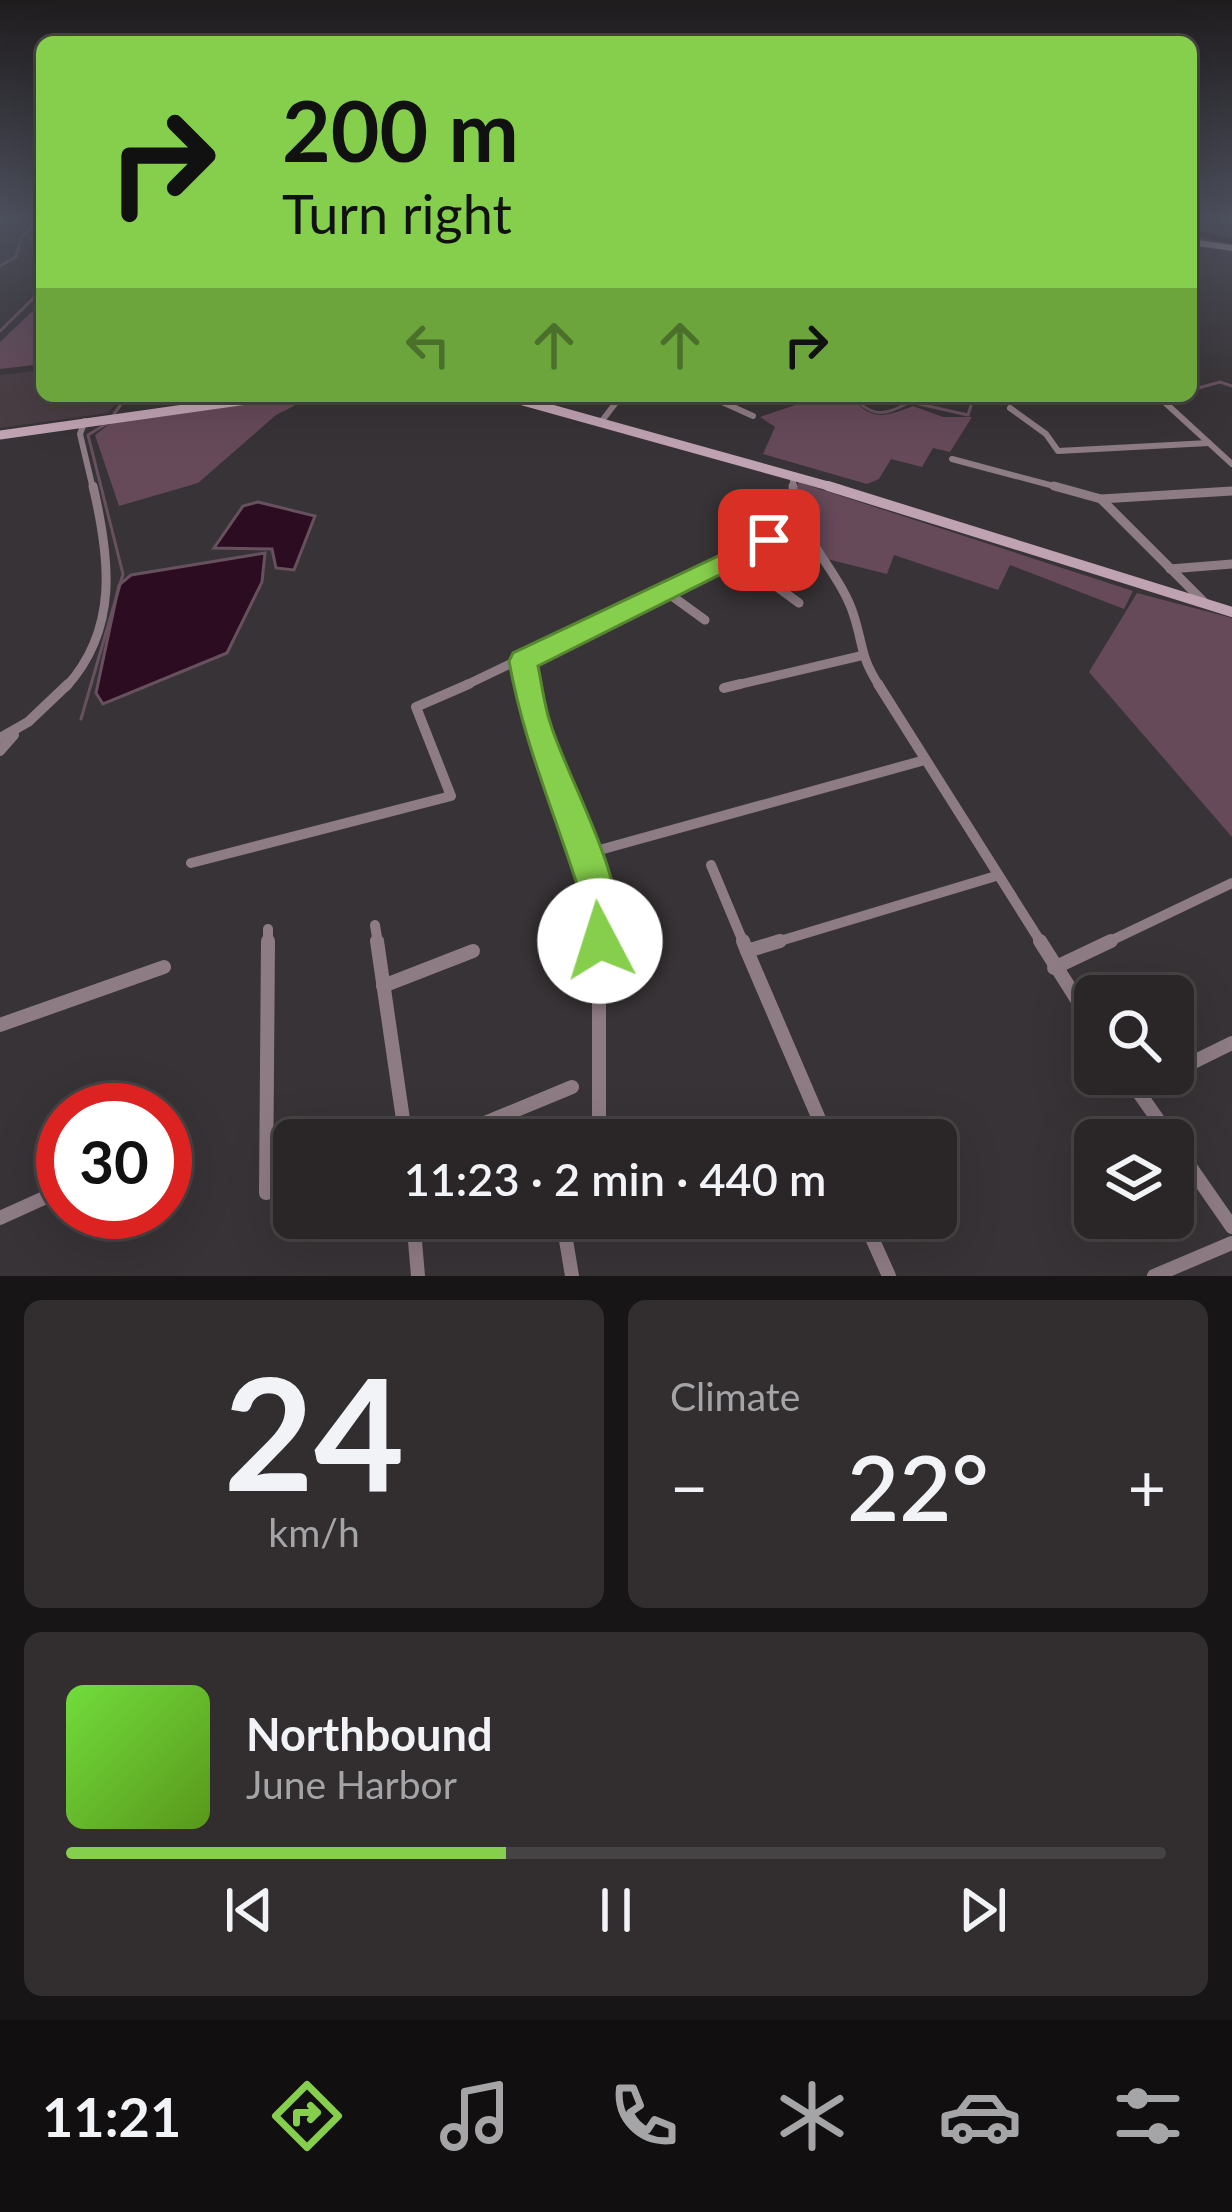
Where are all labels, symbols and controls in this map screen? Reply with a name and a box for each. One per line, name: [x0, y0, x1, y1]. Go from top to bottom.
text: 200 m: [282, 79, 519, 180]
icon: right: [84, 84, 240, 240]
text: Turn right: [282, 181, 512, 246]
icon: left: [395, 312, 461, 378]
icon: ahead: [521, 312, 587, 378]
icon: ahead: [647, 312, 713, 378]
icon: right: [773, 312, 839, 378]
pin: [718, 489, 820, 591]
icon: arrive: [736, 507, 802, 573]
position arrow: [537, 878, 663, 1004]
map controls: [1074, 975, 1194, 1239]
button: search: [1074, 975, 1194, 1095]
speed limit sign: 30: [36, 1083, 192, 1239]
button: layers: [1074, 1119, 1194, 1239]
text: 11:23 · 2 min · 440 m: [404, 1152, 826, 1206]
text: 24: [224, 1337, 404, 1524]
text: Climate: [670, 1373, 800, 1419]
text: 22°: [847, 1432, 989, 1540]
text: −: [670, 1447, 708, 1526]
text: +: [1128, 1447, 1166, 1526]
text: km/h: [268, 1509, 360, 1555]
text: Northbound: [246, 1707, 492, 1761]
text: June Harbor: [246, 1761, 457, 1807]
icon: previous: [216, 1877, 282, 1943]
icon: pause: [583, 1877, 649, 1943]
icon: next: [950, 1877, 1016, 1943]
icon: directions: [265, 2074, 349, 2158]
icon: music: [433, 2074, 517, 2158]
icon: phone: [602, 2074, 686, 2158]
icon: climate: [770, 2074, 854, 2158]
icon: car: [938, 2074, 1022, 2158]
icon: filters: [1106, 2074, 1190, 2158]
text: 11:21: [42, 2084, 181, 2149]

